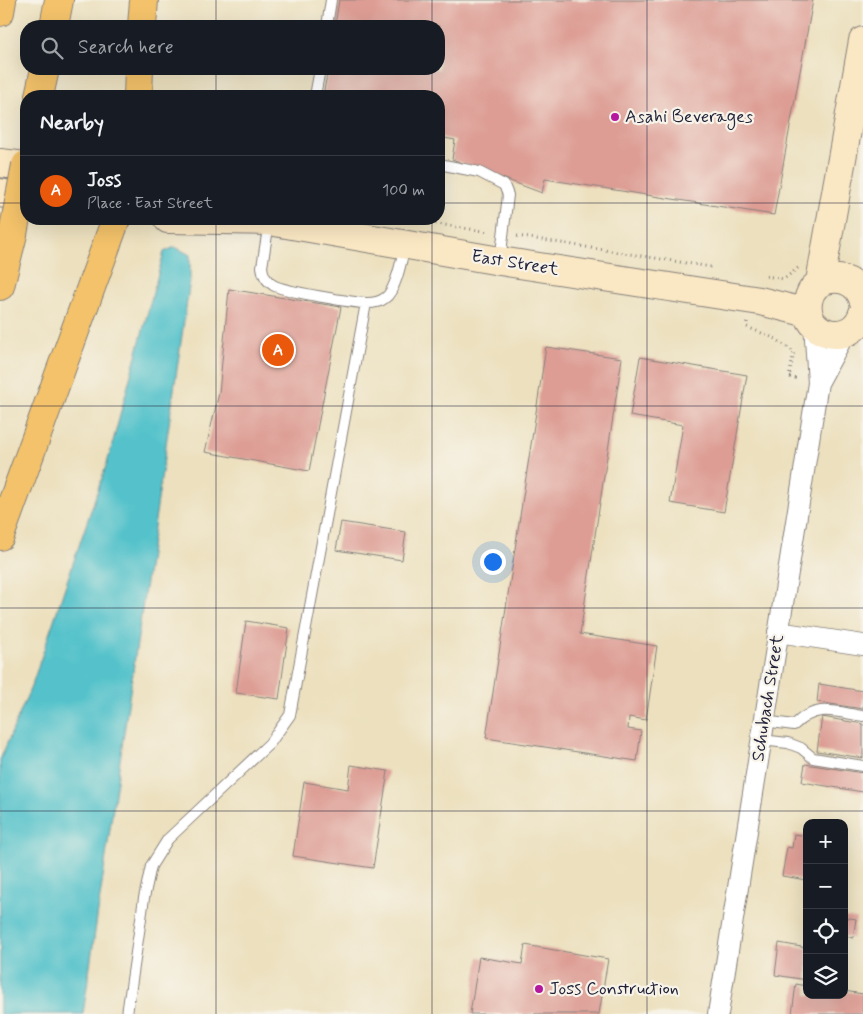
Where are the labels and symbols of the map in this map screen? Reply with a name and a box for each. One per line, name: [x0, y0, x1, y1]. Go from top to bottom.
place label: Asahi Beverages: [625, 105, 753, 130]
marker: Asahi Beverages: [609, 111, 621, 123]
street label: East Street: [470, 244, 561, 282]
pin: A: [262, 331, 294, 369]
your location: [480, 549, 506, 575]
street label: Schubach Street: [746, 633, 790, 763]
place label: Joss Construction: [549, 977, 679, 1001]
marker: Joss Construction: [533, 983, 545, 995]

